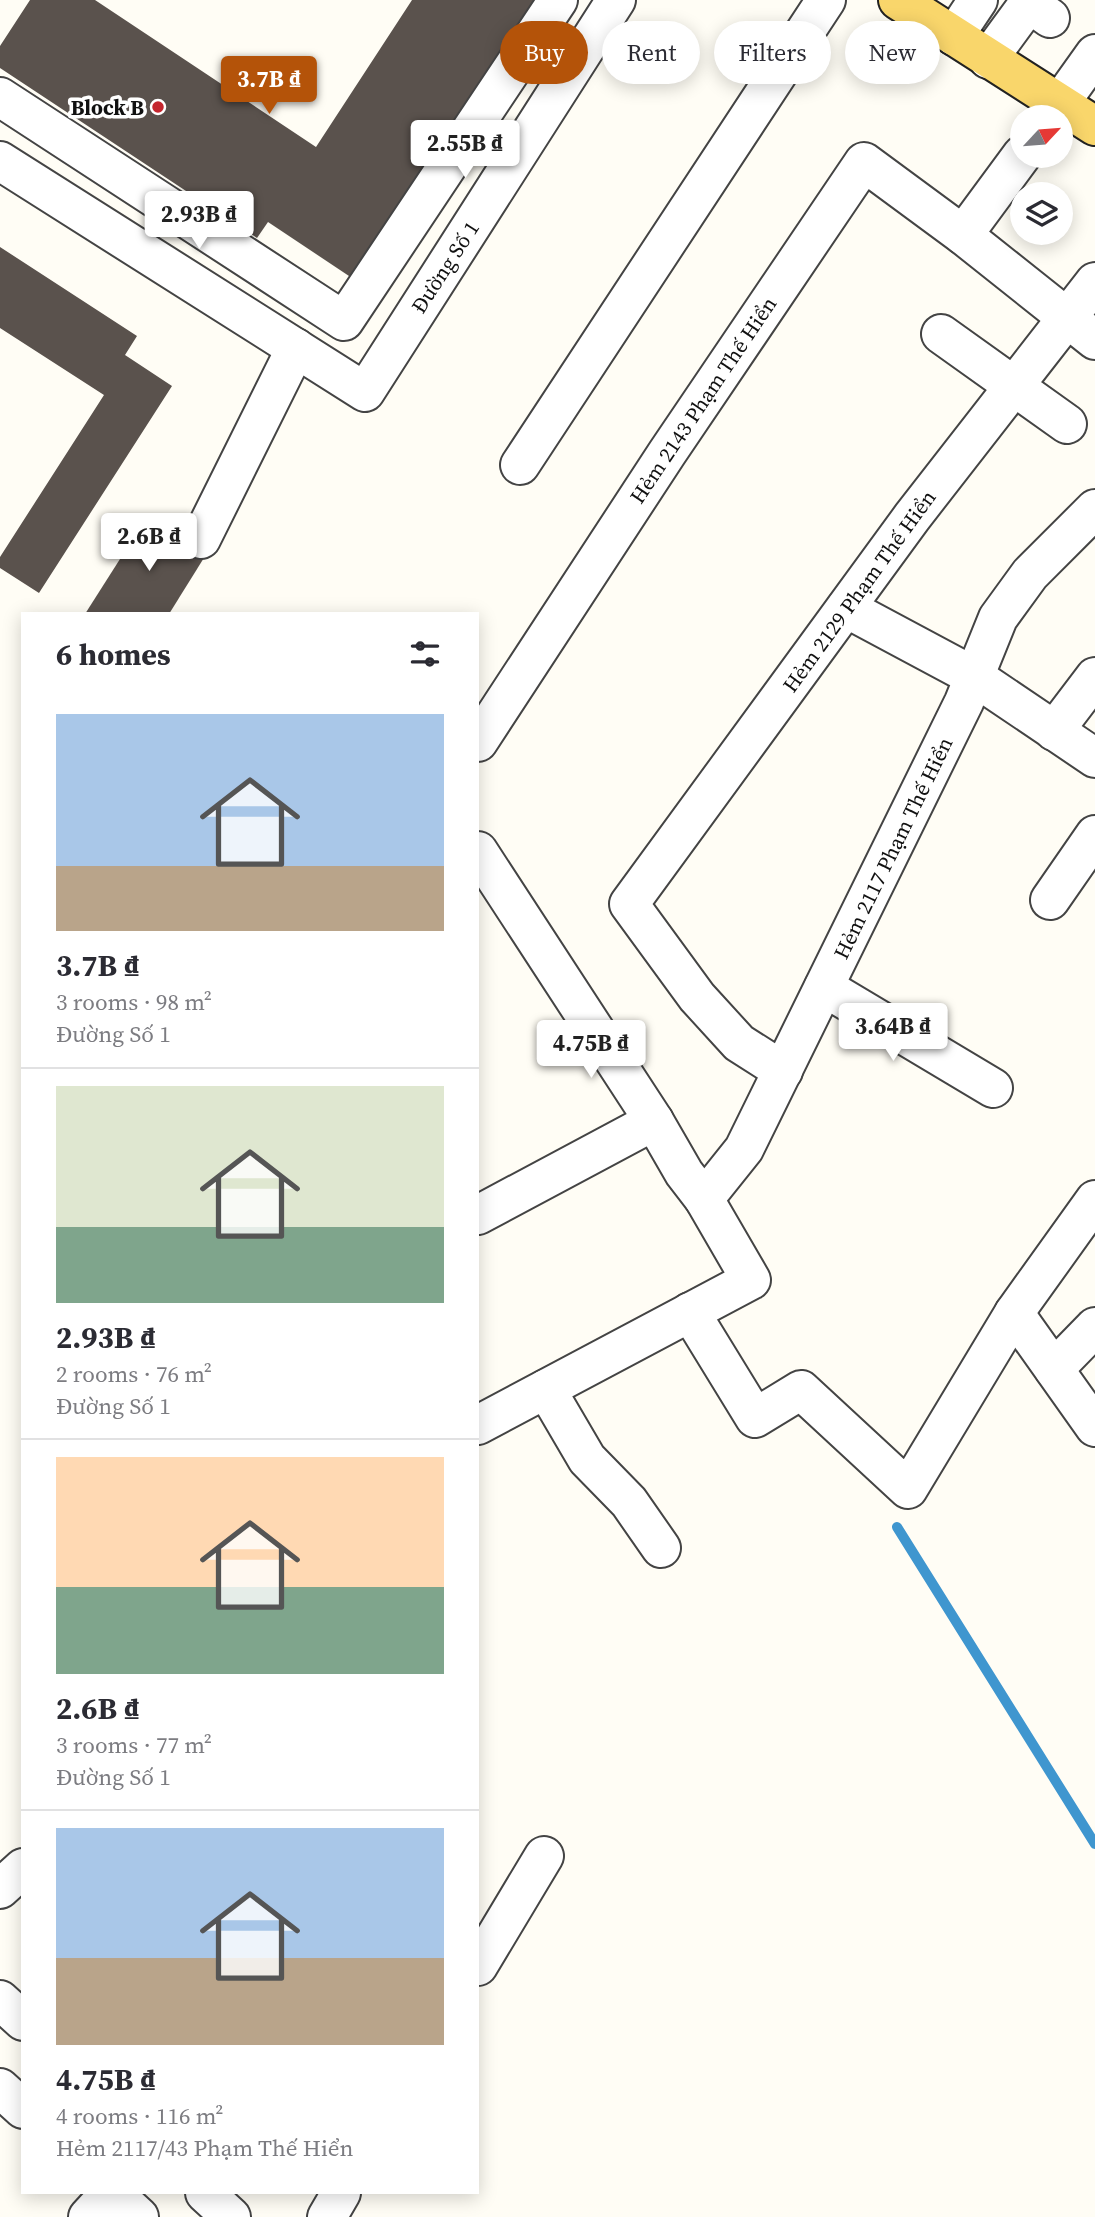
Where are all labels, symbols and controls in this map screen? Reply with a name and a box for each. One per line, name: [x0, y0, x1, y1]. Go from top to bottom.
chip: Buy: [500, 21, 588, 84]
chip: Rent: [602, 21, 700, 84]
chip: Filters: [714, 21, 831, 84]
chip: New: [845, 21, 940, 84]
pin: 3.7B ₫: [212, 57, 326, 116]
text: 3.7B ₫: [237, 63, 301, 95]
place label: Block B: [71, 93, 144, 122]
marker: Block B: [150, 99, 166, 115]
north arrow: [1010, 105, 1073, 168]
map controls: [1010, 105, 1073, 245]
pin: 2.55B ₫: [400, 120, 530, 180]
text: 2.55B ₫: [427, 127, 503, 159]
button: layers: [1010, 182, 1073, 245]
pin: 2.93B ₫: [134, 191, 264, 251]
text: 2.93B ₫: [161, 198, 237, 230]
street label: Đường Số 1: [404, 215, 486, 319]
street label: Hẻm 2143 Phạm Thế Hiển: [623, 291, 783, 509]
street label: Hẻm 2129 Phạm Thế Hiển: [776, 484, 942, 698]
pin: 2.6B ₫: [92, 514, 206, 573]
text: 2.6B ₫: [117, 520, 181, 552]
text: 6 homes: [56, 634, 171, 675]
icon: filters: [406, 635, 444, 673]
street label: Hẻm 2117 Phạm Thế Hiển: [827, 732, 960, 964]
icon: home: [187, 759, 313, 885]
text: 3.7B ₫: [56, 945, 140, 986]
text: 3 rooms · 98 m²: [56, 986, 212, 1018]
pin: 3.64B ₫: [828, 1004, 958, 1063]
text: 3.64B ₫: [855, 1010, 931, 1042]
text: Đường Số 1: [56, 1018, 171, 1050]
pin: 4.75B ₫: [526, 1020, 656, 1080]
text: 4.75B ₫: [553, 1027, 629, 1059]
icon: home: [187, 1131, 313, 1257]
text: 2.93B ₫: [56, 1317, 156, 1358]
text: 2 rooms · 76 m²: [56, 1358, 212, 1390]
text: Đường Số 1: [56, 1390, 171, 1422]
icon: home: [187, 1502, 313, 1628]
text: 2.6B ₫: [56, 1688, 140, 1729]
text: 3 rooms · 77 m²: [56, 1729, 212, 1761]
text: Đường Số 1: [56, 1761, 171, 1793]
icon: home: [187, 1873, 313, 1999]
text: 4.75B ₫: [56, 2059, 156, 2100]
text: 4 rooms · 116 m²: [56, 2100, 223, 2132]
text: Hẻm 2117/43 Phạm Thế Hiển: [56, 2132, 353, 2164]

